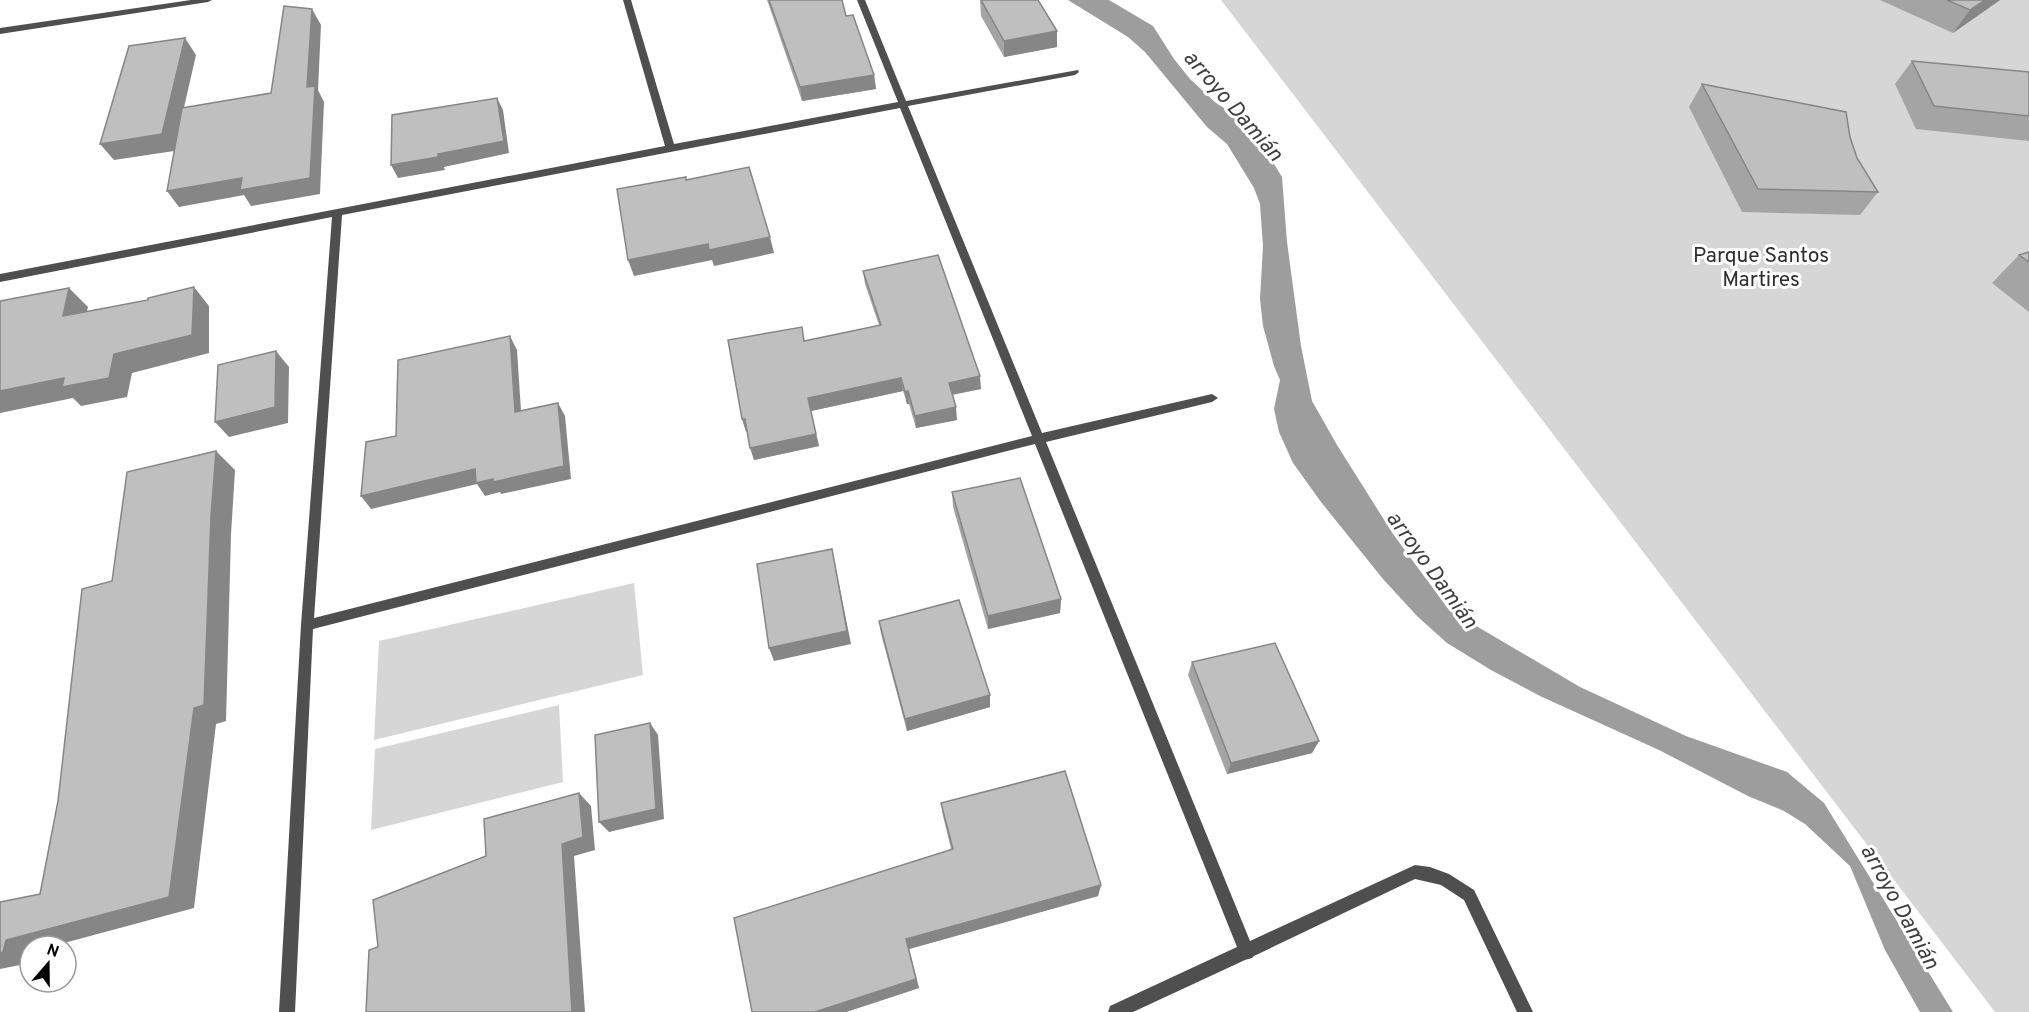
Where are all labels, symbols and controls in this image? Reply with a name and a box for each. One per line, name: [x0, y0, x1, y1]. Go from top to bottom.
water label: arroyo Damián: [1176, 45, 1288, 168]
park label: Parque Santos Martires: [1693, 243, 1829, 294]
water label: arroyo Damián: [1379, 506, 1483, 635]
water label: arroyo Damián: [1853, 840, 1944, 974]
north arrow: [18, 934, 78, 994]
text: N: [44, 940, 61, 963]

